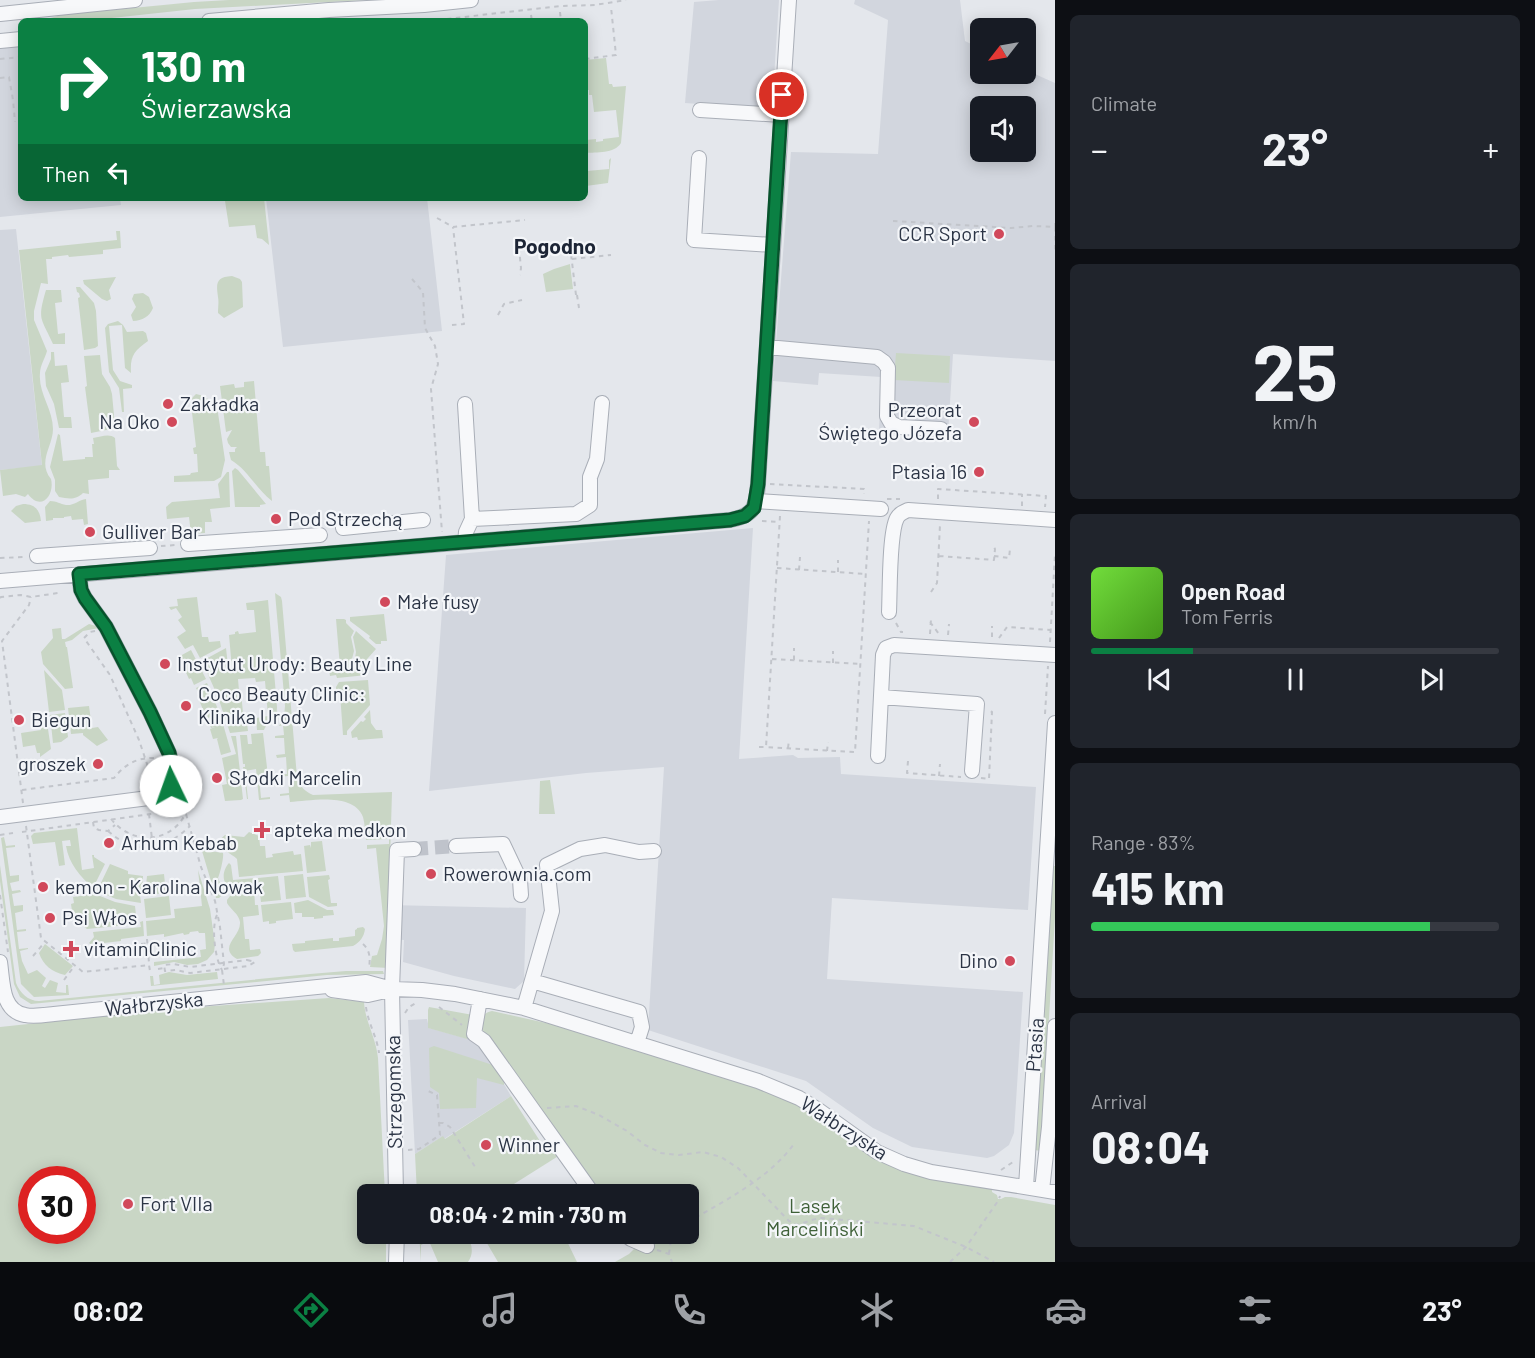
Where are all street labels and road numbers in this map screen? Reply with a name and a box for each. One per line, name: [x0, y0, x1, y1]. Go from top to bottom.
street label: Wałbrzyska: [103, 986, 204, 1020]
street label: Ptasia: [1020, 1017, 1048, 1073]
street label: Strzegomska: [380, 1035, 406, 1149]
street label: Wałbrzyska: [796, 1090, 893, 1164]

